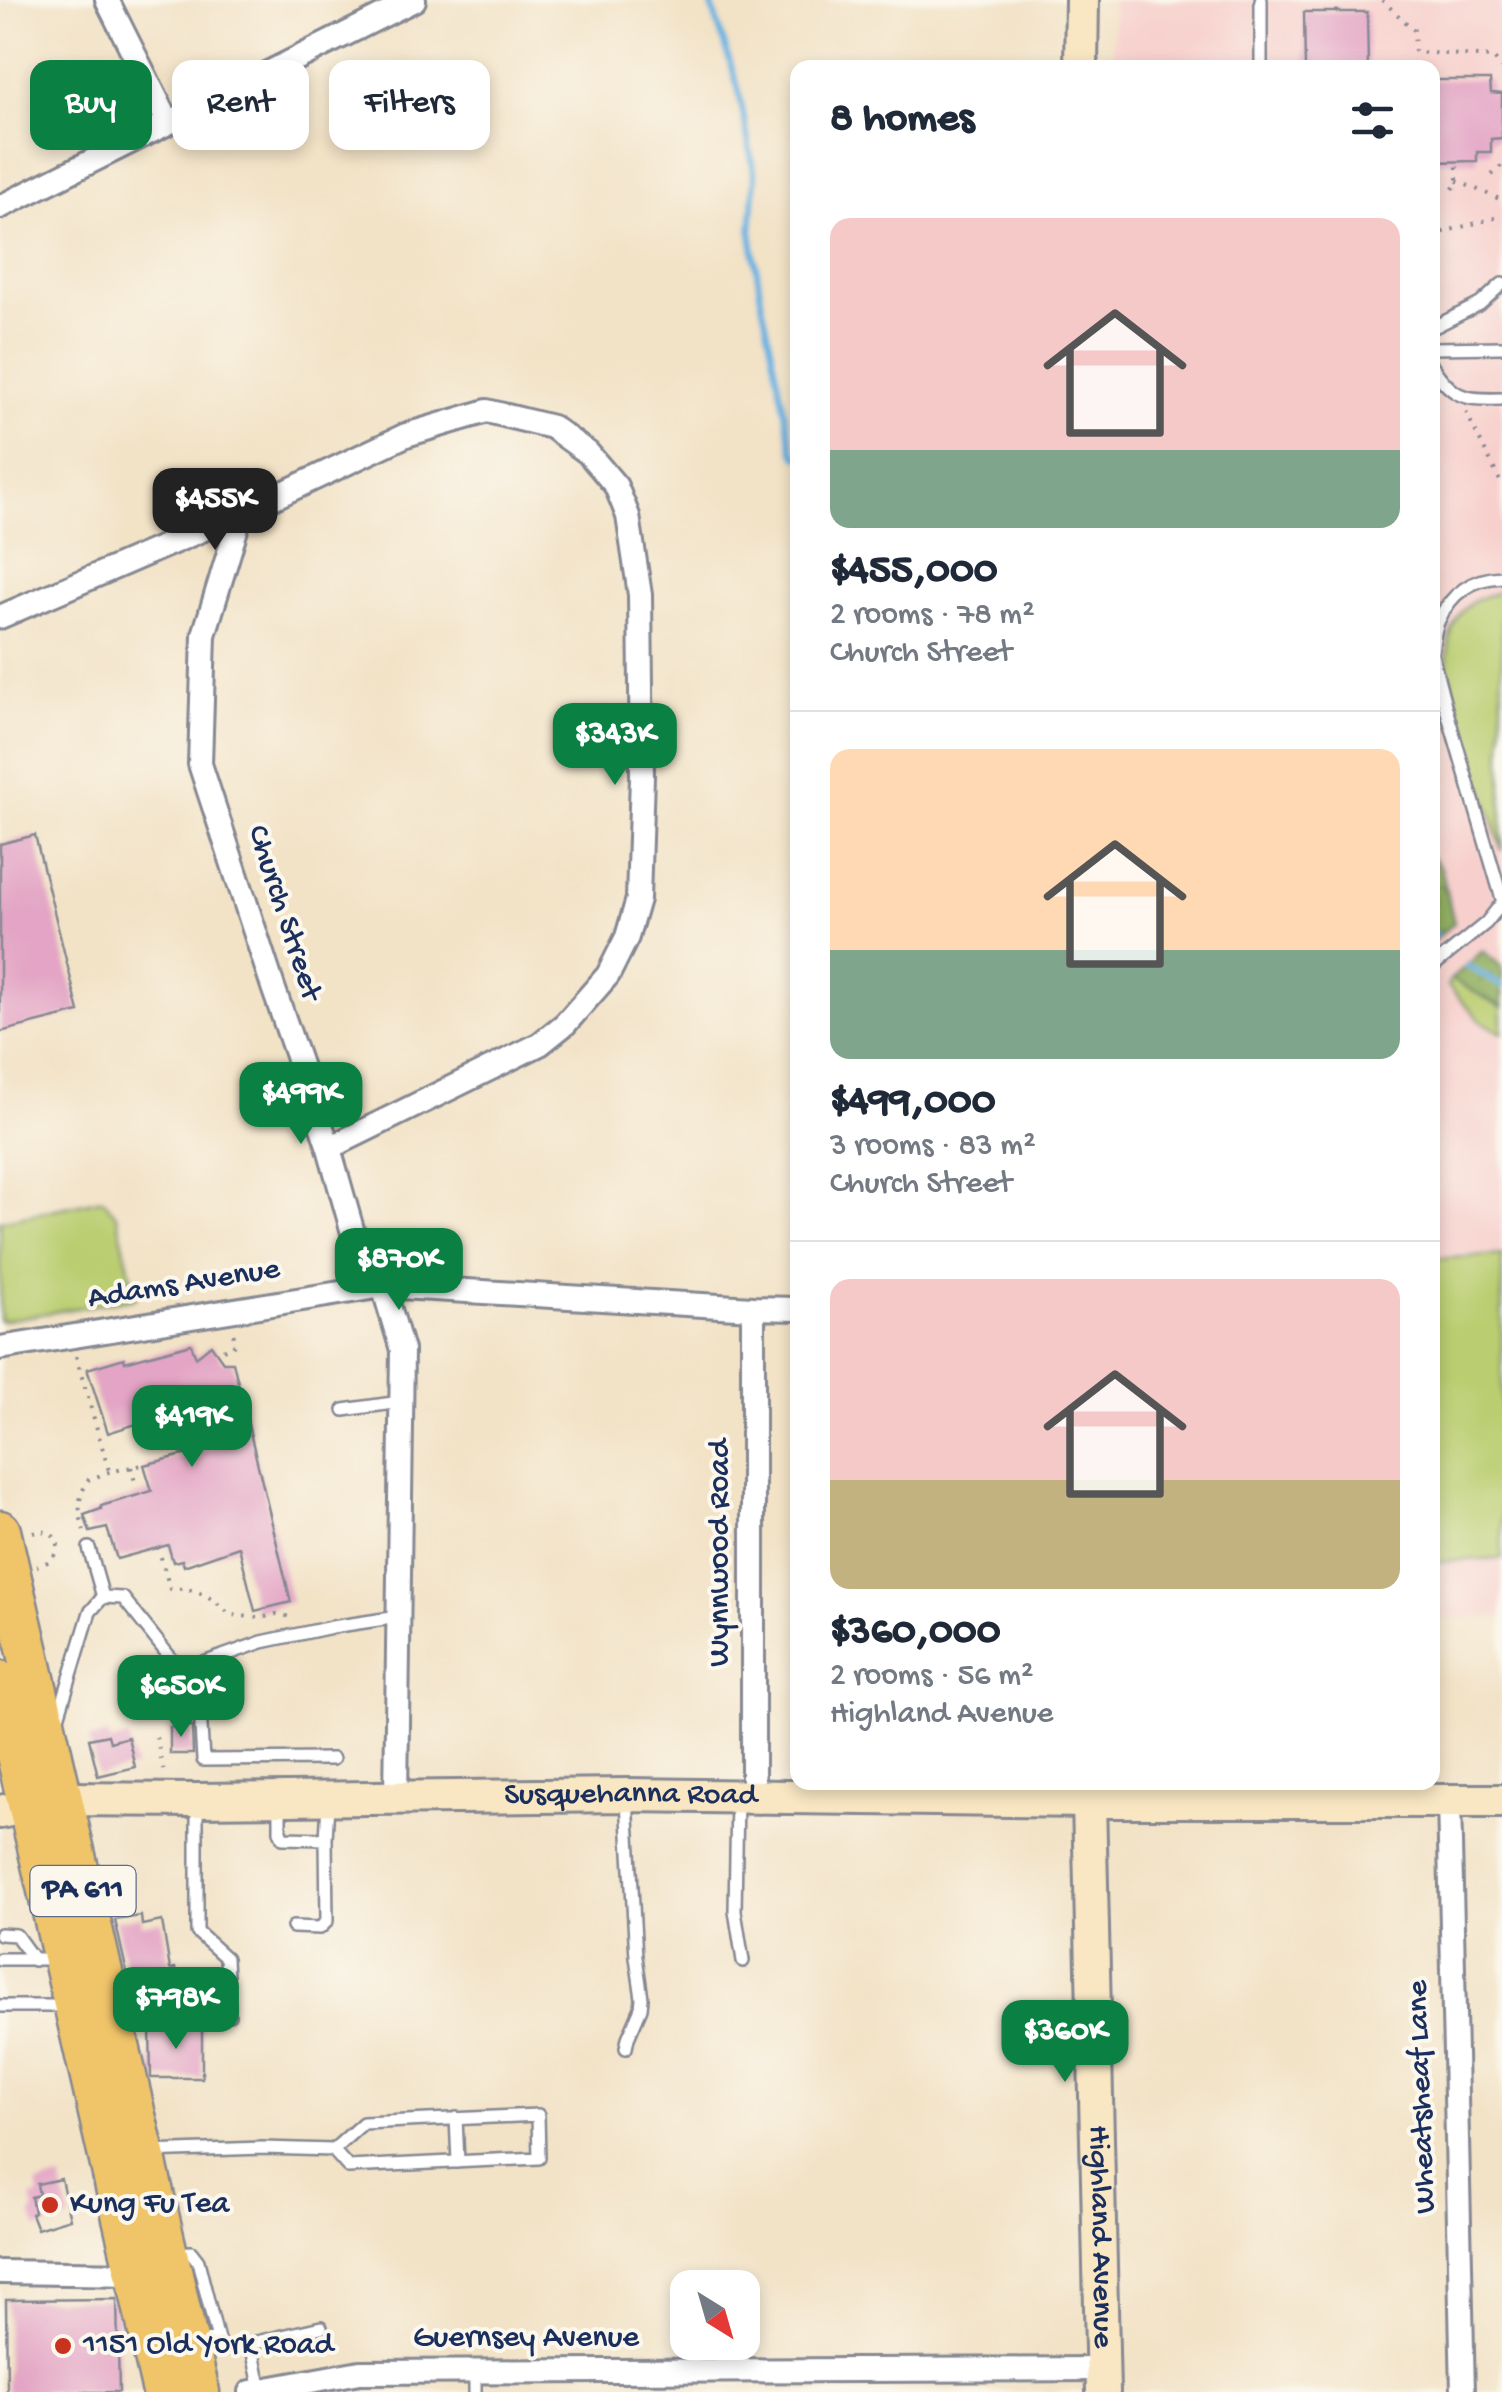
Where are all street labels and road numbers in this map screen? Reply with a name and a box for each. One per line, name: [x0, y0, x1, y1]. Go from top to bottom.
street label: Church Street: [237, 821, 330, 1008]
street label: Adams Avenue: [85, 1251, 283, 1319]
street label: Wynnwood Road: [702, 1437, 740, 1667]
street label: Susquehanna Road: [504, 1776, 760, 1816]
road number: PA 611: [31, 1866, 136, 1916]
street label: Wheatsheaf Lane: [1400, 1979, 1446, 2214]
street label: Highland Avenue: [1078, 2125, 1121, 2349]
street label: Guernsey Avenue: [413, 2320, 640, 2358]

